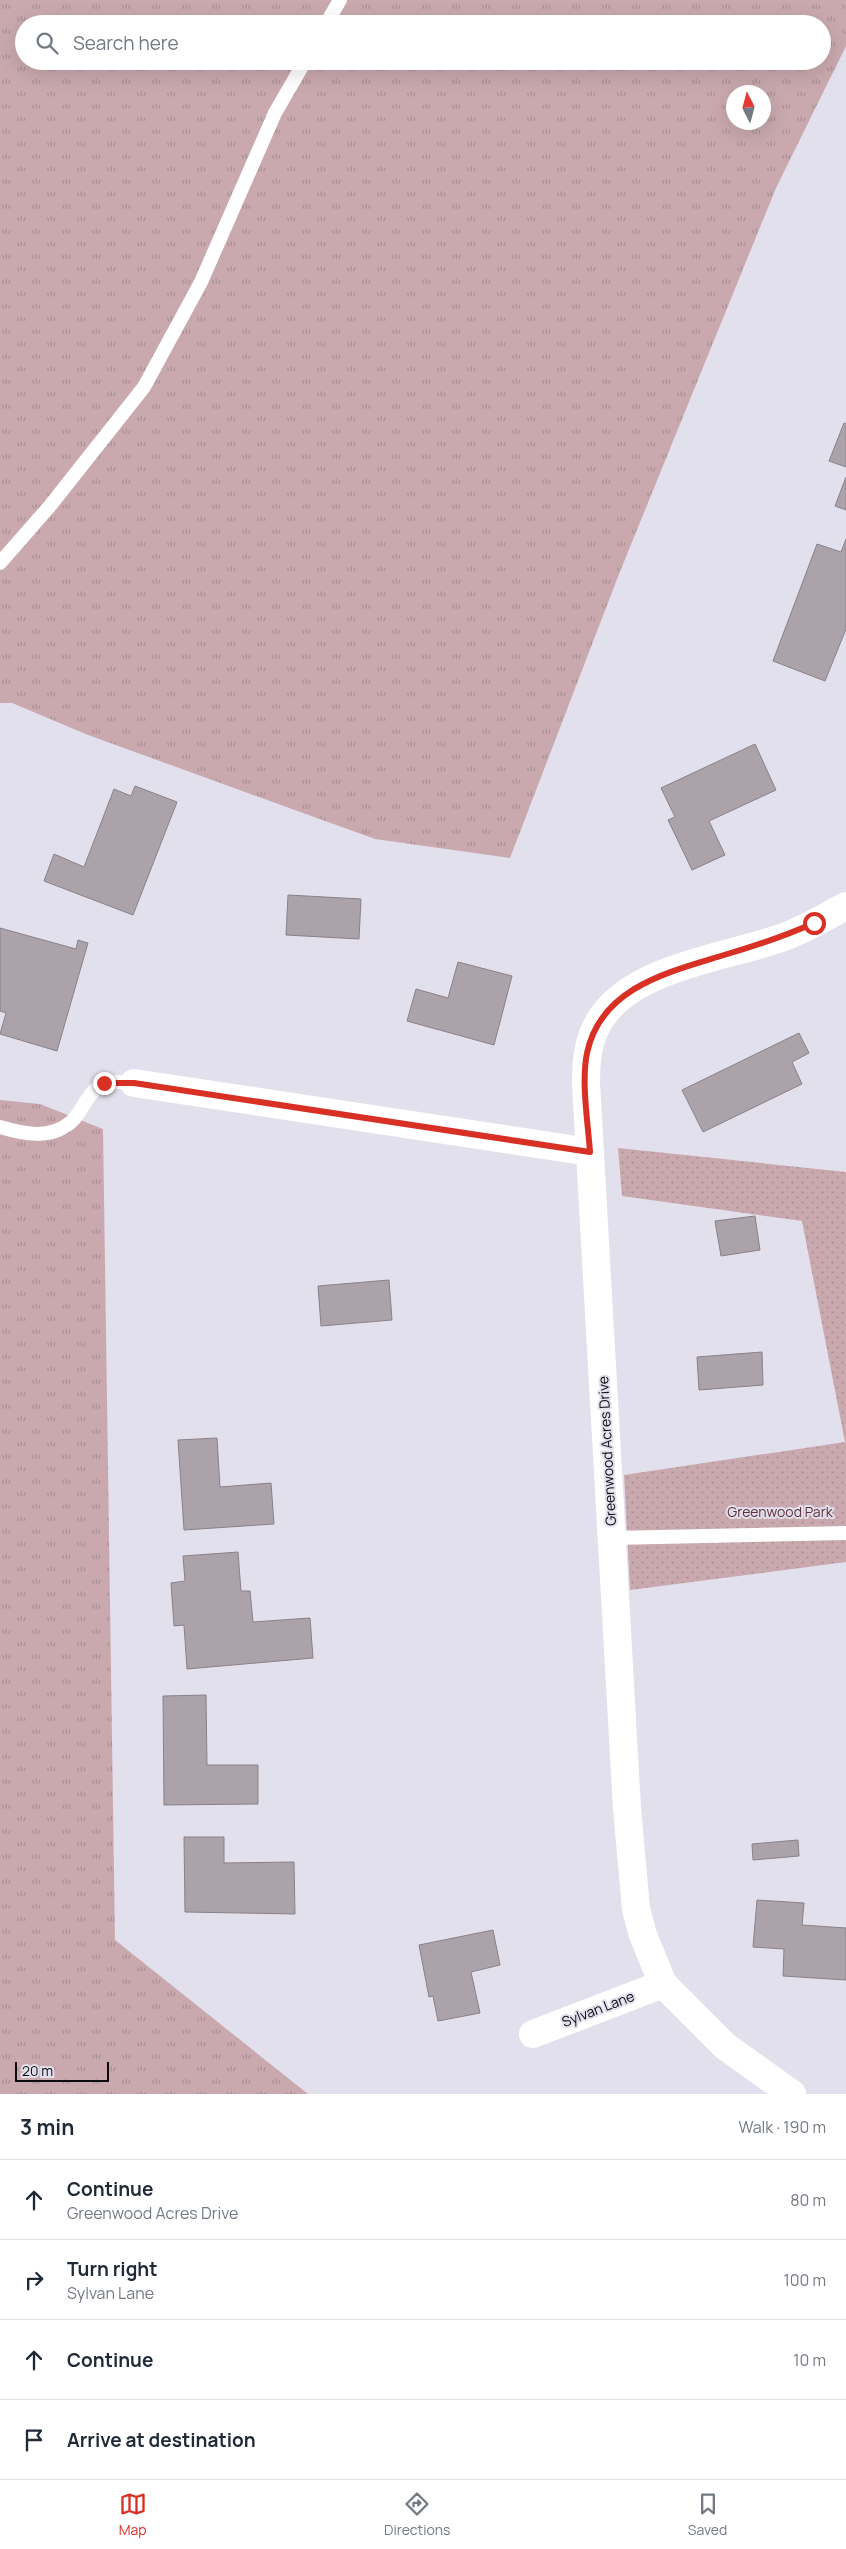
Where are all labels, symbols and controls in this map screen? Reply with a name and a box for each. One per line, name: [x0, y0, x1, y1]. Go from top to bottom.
search box: [15, 15, 831, 70]
icon: search: [33, 29, 61, 57]
text: Search here: [73, 30, 179, 56]
north arrow: [726, 85, 771, 130]
route start: [803, 912, 826, 935]
route end: [93, 1072, 116, 1095]
street label: Greenwood Acres Drive: [593, 1376, 620, 1526]
park label: Greenwood Park: [727, 1502, 834, 1521]
street label: Sylvan Lane: [559, 1986, 637, 2031]
scale bar: [15, 2059, 109, 2082]
text: 20 m: [22, 2061, 53, 2080]
text: 3 min: [20, 2113, 74, 2141]
text: Walk · 190 m: [738, 2116, 826, 2138]
text: Continue: [67, 2176, 153, 2202]
icon: ahead: [20, 2186, 48, 2214]
text: 80 m: [790, 2189, 826, 2211]
text: Greenwood Acres Drive: [67, 2202, 238, 2224]
text: Turn right: [67, 2256, 157, 2282]
icon: right: [20, 2266, 48, 2294]
text: 100 m: [783, 2269, 826, 2291]
text: Sylvan Lane: [67, 2282, 154, 2304]
icon: ahead: [20, 2346, 48, 2374]
text: Continue: [67, 2347, 153, 2373]
text: 10 m: [793, 2349, 826, 2371]
icon: arrive: [20, 2426, 48, 2454]
text: Arrive at destination: [67, 2427, 256, 2453]
tab: Map: [119, 2490, 147, 2539]
tab: Directions: [384, 2490, 450, 2539]
tab: Saved: [688, 2490, 727, 2539]

